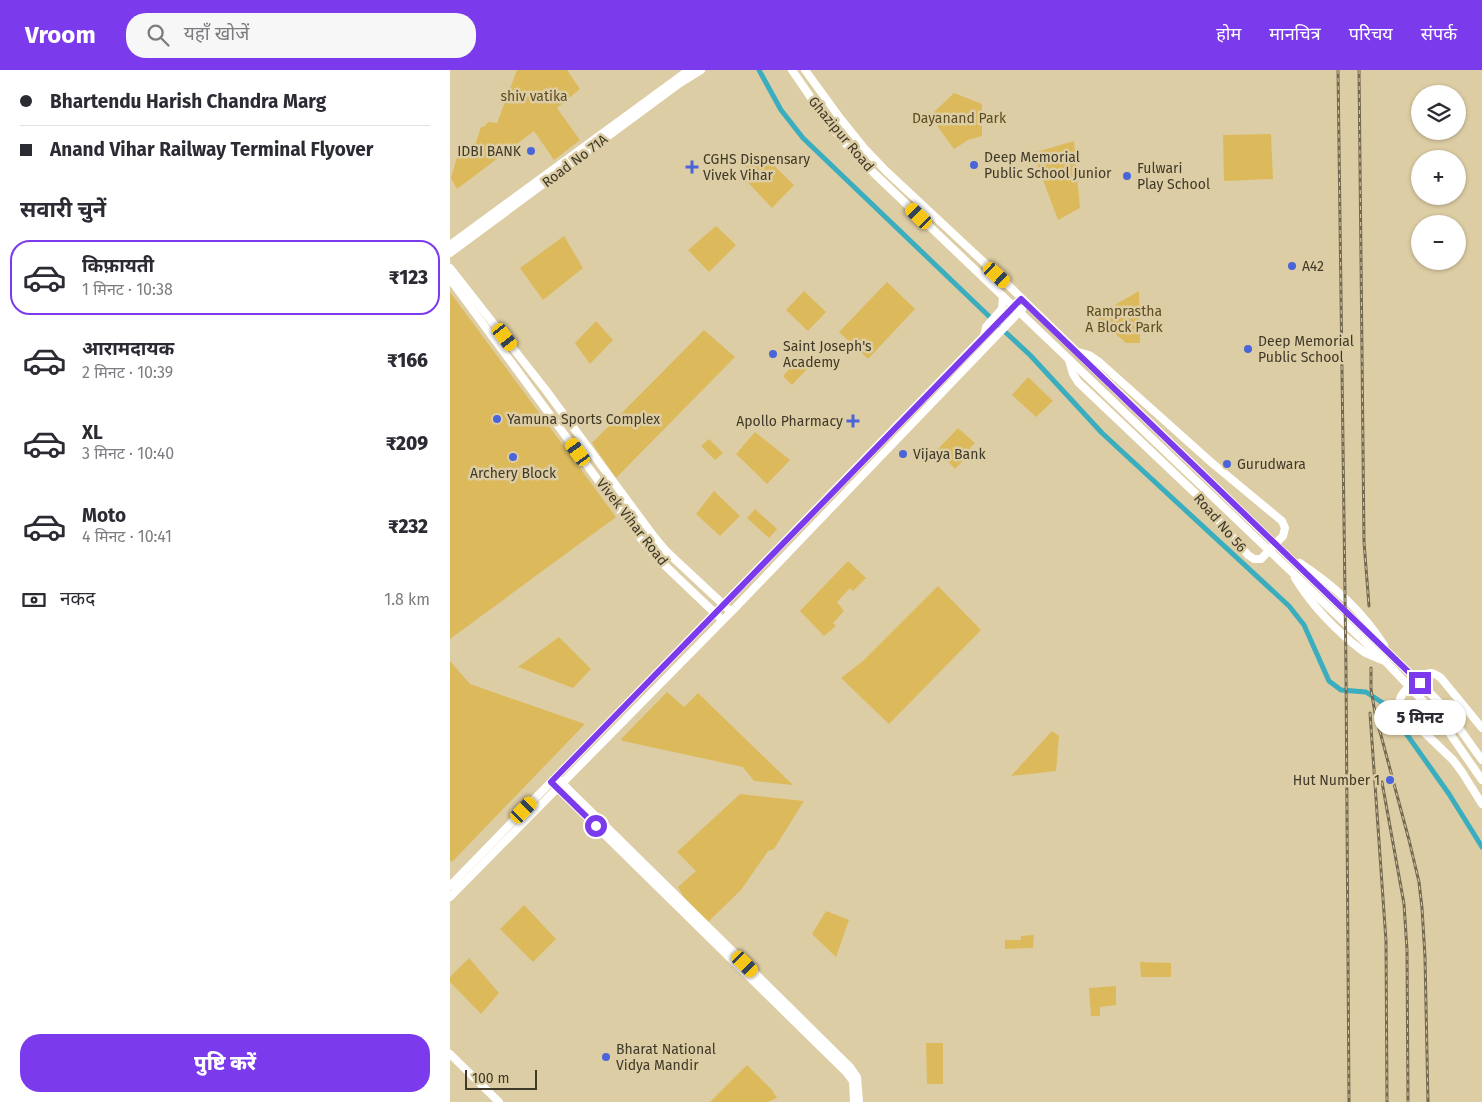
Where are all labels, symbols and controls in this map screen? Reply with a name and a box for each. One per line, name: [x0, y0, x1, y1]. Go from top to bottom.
search box: [126, 13, 476, 58]
text: Vroom: [25, 21, 96, 49]
icon: search: [144, 21, 172, 49]
text: यहाँ खोजें: [184, 22, 249, 45]
text: होम: [1216, 23, 1241, 45]
text: मानचित्र: [1269, 23, 1321, 45]
text: परिचय: [1349, 23, 1393, 45]
text: संपर्क: [1421, 23, 1457, 45]
map controls: [1411, 85, 1466, 270]
button: layers: [1411, 85, 1466, 140]
park label: shiv vatika: [500, 88, 568, 105]
text: Bhartendu Harish Chandra Marg: [50, 90, 326, 113]
street label: Ghazipur Road: [805, 93, 877, 175]
park label: Dayanand Park: [912, 110, 1007, 127]
street label: Road No 71A: [539, 131, 611, 191]
text: Anand Vihar Railway Terminal Flyover: [50, 138, 373, 161]
place label: IDBI BANK: [457, 143, 522, 160]
marker: IDBI BANK: [525, 145, 537, 157]
place label: Deep Memorial Public School Junior: [984, 149, 1112, 182]
button: +: [1411, 150, 1466, 205]
place label: CGHS Dispensary Vivek Vihar: [703, 151, 810, 184]
marker: Deep Memorial Public School Junior: [968, 159, 980, 171]
marker: CGHS Dispensary Vivek Vihar: [685, 160, 699, 174]
place label: Fulwari Play School: [1137, 160, 1210, 193]
marker: Fulwari Play School: [1121, 170, 1133, 182]
text: सवारी चुनें: [20, 196, 106, 223]
car: [903, 200, 935, 232]
button: −: [1411, 215, 1466, 270]
text: किफ़ायती: [82, 254, 154, 277]
icon: car: [22, 255, 67, 300]
place label: A42: [1302, 258, 1324, 275]
car: [980, 259, 1013, 291]
marker: A42: [1286, 260, 1298, 272]
text: ₹123: [389, 266, 428, 289]
text: 1 मिनट · 10:38: [82, 280, 173, 299]
park label: Ramprastha A Block Park: [1085, 303, 1164, 336]
car: [489, 321, 520, 353]
place label: Deep Memorial Public School: [1258, 333, 1354, 366]
text: आरामदायक: [82, 337, 174, 360]
icon: car: [22, 338, 67, 383]
place label: Saint Joseph's Academy: [783, 338, 872, 371]
marker: Deep Memorial Public School: [1242, 343, 1254, 355]
marker: Saint Joseph's Academy: [767, 348, 779, 360]
text: ₹166: [387, 349, 428, 372]
text: 2 मिनट · 10:39: [82, 363, 173, 382]
place label: Yamuna Sports Complex: [507, 411, 660, 428]
marker: Yamuna Sports Complex: [491, 413, 503, 425]
place label: Apollo Pharmacy: [736, 413, 843, 430]
marker: Apollo Pharmacy: [847, 415, 859, 427]
icon: car: [22, 421, 67, 466]
text: XL: [82, 421, 103, 444]
text: ₹209: [386, 432, 428, 455]
car: [563, 435, 592, 469]
text: 3 मिनट · 10:40: [82, 444, 174, 463]
place label: Vijaya Bank: [913, 446, 986, 463]
marker: Vijaya Bank: [897, 448, 909, 460]
marker: Archery Block: [507, 451, 519, 463]
place label: Gurudwara: [1237, 456, 1306, 473]
marker: Gurudwara: [1221, 458, 1233, 470]
place label: Archery Block: [470, 465, 557, 482]
street label: Vivek Vihar Road: [593, 475, 671, 569]
street label: Road No 56: [1190, 490, 1250, 556]
icon: car: [22, 504, 67, 549]
text: Moto: [82, 504, 126, 527]
text: ₹232: [388, 515, 428, 538]
text: 4 मिनट · 10:41: [82, 527, 172, 546]
icon: cash: [20, 586, 48, 614]
text: नकद: [60, 587, 95, 610]
text: 1.8 km: [384, 590, 430, 609]
route end: [1409, 672, 1431, 694]
callout: 5 मिनट: [1374, 700, 1466, 736]
text: 5 मिनट: [1397, 708, 1443, 727]
place label: Hut Number 1: [1293, 772, 1380, 789]
marker: Hut Number 1: [1384, 774, 1396, 786]
car: [508, 794, 539, 826]
route start: [585, 815, 607, 837]
car: [729, 948, 760, 980]
button: पुष्टि करें: [20, 1034, 430, 1092]
place label: Bharat National Vidya Mandir: [616, 1041, 716, 1074]
marker: Bharat National Vidya Mandir: [600, 1051, 612, 1063]
scale bar: [465, 1067, 538, 1090]
text: 100 m: [472, 1070, 509, 1087]

